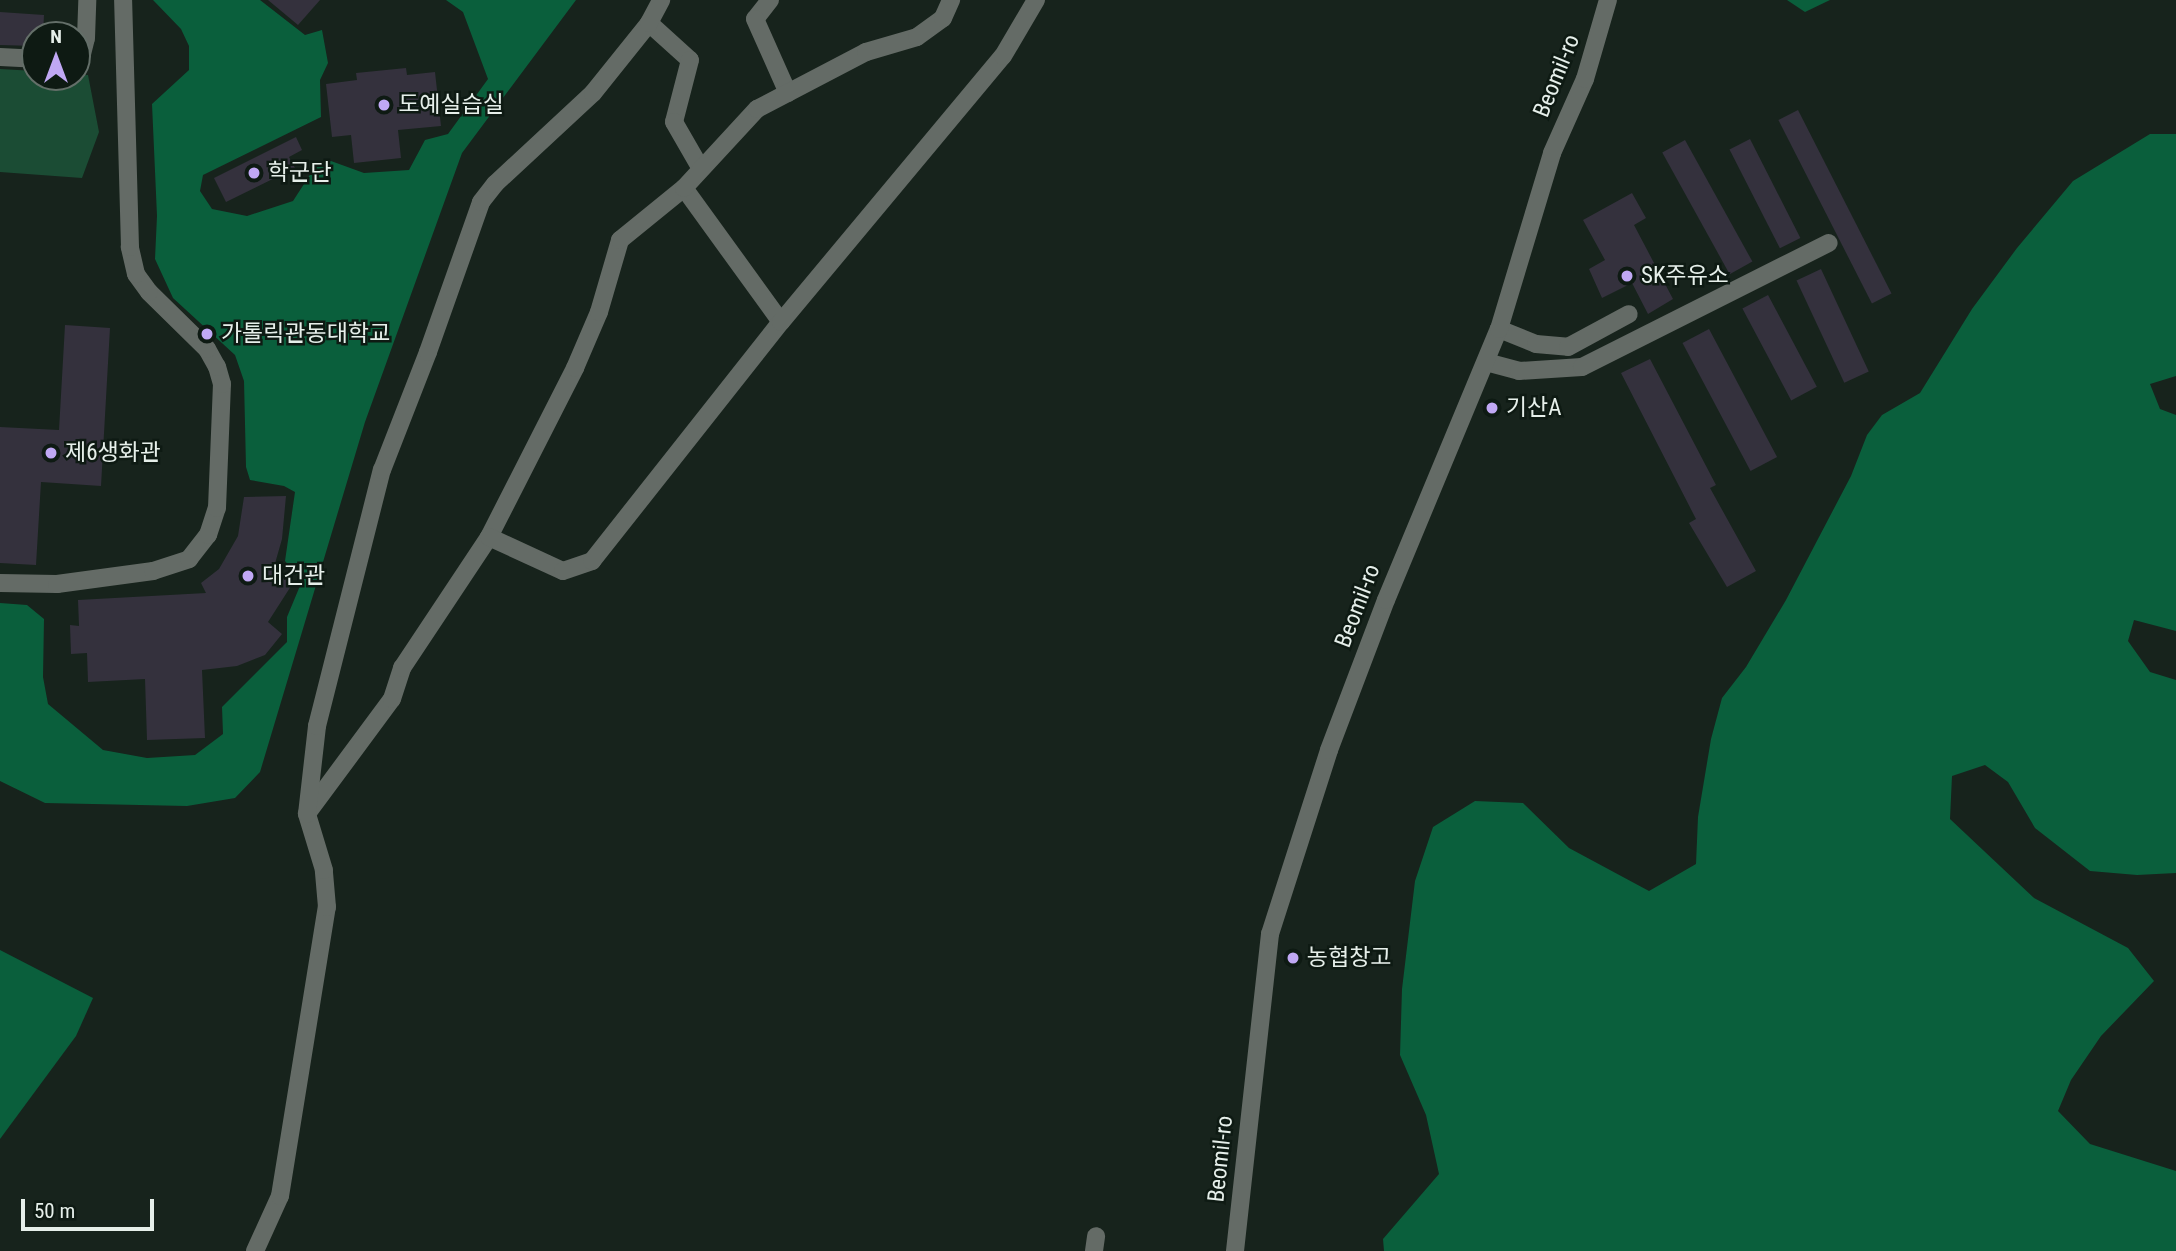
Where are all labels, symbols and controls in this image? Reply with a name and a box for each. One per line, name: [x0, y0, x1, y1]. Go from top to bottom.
north arrow: [21, 21, 91, 91]
text: N: [50, 25, 62, 48]
street label: Beomil-ro: [1528, 31, 1586, 121]
place label: 도예실습실: [398, 91, 504, 119]
marker: 도예실습실: [376, 97, 392, 113]
place label: 학군단: [268, 159, 331, 187]
marker: 학군단: [246, 165, 262, 181]
place label: SK주유소: [1641, 262, 1729, 290]
marker: SK주유소: [1619, 268, 1635, 284]
place label: 가톨릭관동대학교: [221, 320, 390, 348]
marker: 가톨릭관동대학교: [199, 326, 215, 342]
place label: 기산A: [1506, 394, 1562, 422]
marker: 기산A: [1484, 400, 1500, 416]
place label: 제6생화관: [65, 439, 161, 467]
marker: 제6생화관: [43, 445, 59, 461]
street label: Beomil-ro: [1330, 561, 1386, 651]
place label: 대건관: [262, 562, 325, 590]
marker: 대건관: [240, 568, 256, 584]
place label: 농협창고: [1307, 944, 1392, 972]
marker: 농협창고: [1285, 950, 1301, 966]
street label: Beomil-ro: [1203, 1114, 1239, 1204]
scale bar: [24, 1184, 158, 1228]
text: 50 m: [34, 1199, 75, 1223]

